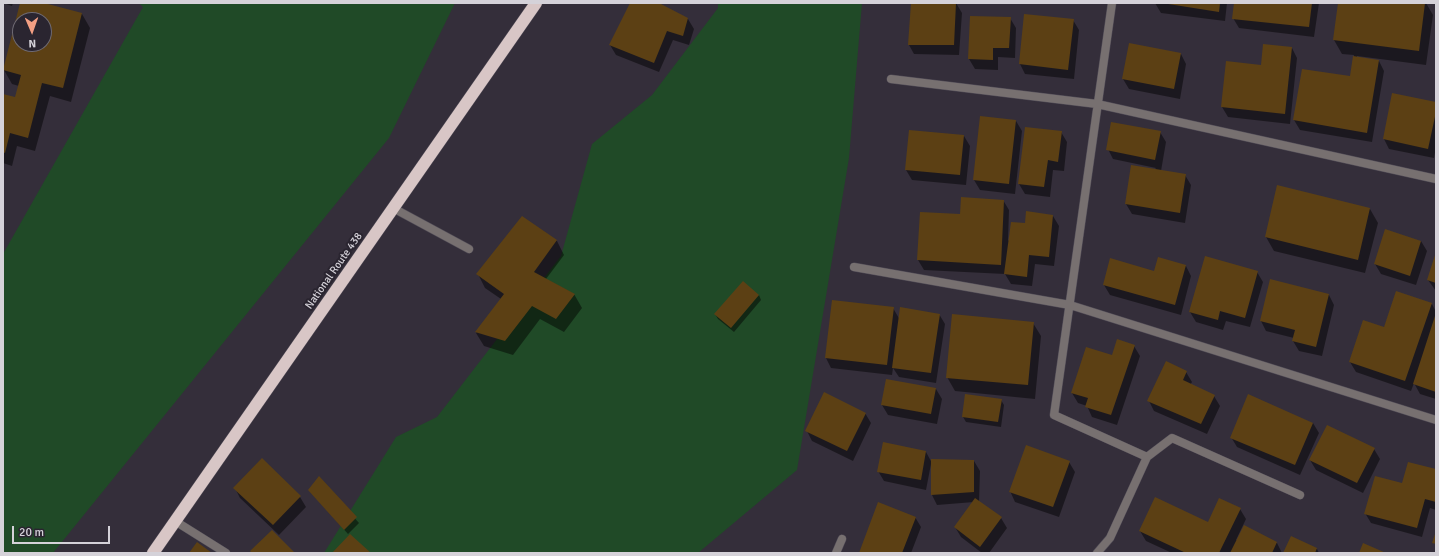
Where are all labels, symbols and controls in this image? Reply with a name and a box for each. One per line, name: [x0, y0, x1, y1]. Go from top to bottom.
north arrow: [12, 12, 52, 52]
text: N: [28, 37, 36, 50]
street label: National Route 438: [303, 230, 365, 312]
scale bar: [14, 518, 112, 544]
text: 20 m: [19, 525, 44, 540]

